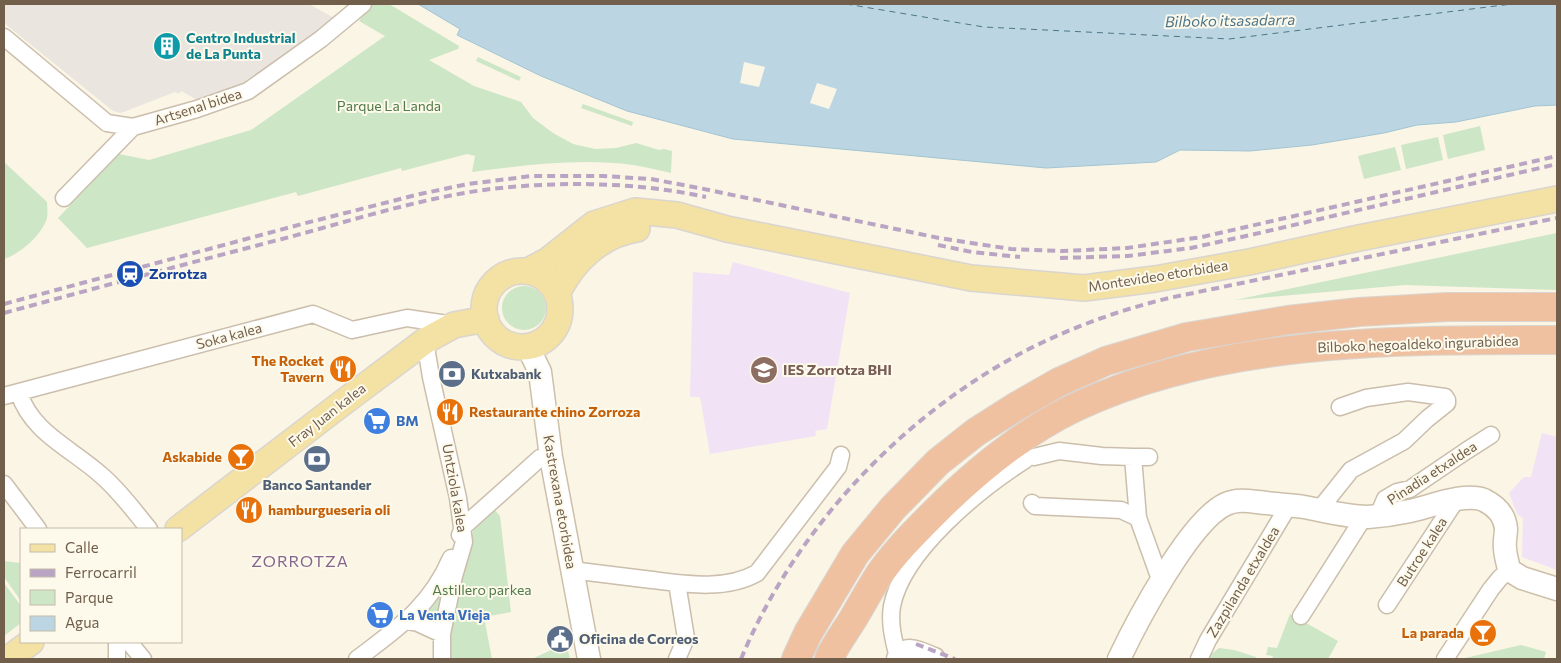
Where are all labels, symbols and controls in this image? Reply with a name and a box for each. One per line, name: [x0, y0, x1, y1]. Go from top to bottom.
water label: Bilboko itsasadarra: [1165, 10, 1295, 30]
place label: Centro Industrial de La Punta: [186, 29, 295, 62]
building icon: Centro Industrial de La Punta: [152, 31, 182, 61]
street label: Artsenal bidea: [152, 84, 244, 129]
park label: Parque La Landa: [337, 97, 441, 114]
street label: Montevideo etorbidea: [1087, 256, 1229, 295]
station icon: Zorrotza: [115, 259, 145, 289]
place label: Zorrotza: [149, 265, 207, 282]
street label: Soka kalea: [194, 319, 264, 352]
street label: Bilboko hegoaldeko ingurabidea: [1317, 331, 1519, 356]
place label: The Rocket Tavern: [252, 352, 324, 385]
restaurant icon: The Rocket Tavern: [328, 354, 358, 384]
school or university icon: IES Zorrotza BHI: [749, 355, 779, 385]
bank icon: Kutxabank: [437, 359, 467, 389]
place label: IES Zorrotza BHI: [783, 361, 892, 378]
place label: Kutxabank: [471, 365, 542, 382]
street label: Fray Juan kalea: [285, 379, 369, 450]
restaurant icon: Restaurante chino Zorroza: [435, 397, 465, 427]
place label: Restaurante chino Zorroza: [469, 403, 640, 420]
supermarket icon: BM: [362, 406, 392, 436]
place label: BM: [396, 412, 419, 429]
street label: Kastrexana etorbidea: [540, 434, 581, 570]
street label: Pinadia etxaldea: [1384, 437, 1480, 508]
bar icon: Askabide: [226, 442, 256, 472]
street label: Untziola kalea: [439, 442, 472, 534]
bank icon: Banco Santander: [302, 444, 332, 474]
place label: Askabide: [162, 448, 222, 465]
place label: Banco Santander: [262, 476, 372, 493]
restaurant icon: hamburgueseria oli: [234, 495, 264, 525]
place label: hamburgueseria oli: [268, 501, 391, 518]
street label: Butroe kalea: [1393, 514, 1450, 590]
street label: Zazpilanda etxaldea: [1203, 523, 1282, 640]
legend: [20, 528, 182, 643]
text: Calle: [65, 538, 99, 556]
district label: ZORROTZA: [251, 551, 349, 570]
text: Ferrocarril: [65, 563, 137, 581]
park label: Astillero parkea: [432, 581, 532, 598]
text: Parque: [65, 588, 113, 606]
supermarket icon: La Venta Vieja: [365, 600, 395, 630]
place label: La Venta Vieja: [399, 606, 490, 623]
text: Agua: [65, 613, 99, 631]
bar icon: La parada: [1468, 618, 1498, 648]
public building icon: Oficina de Correos: [545, 624, 575, 654]
place label: La parada: [1402, 624, 1464, 641]
place label: Oficina de Correos: [579, 630, 699, 647]

